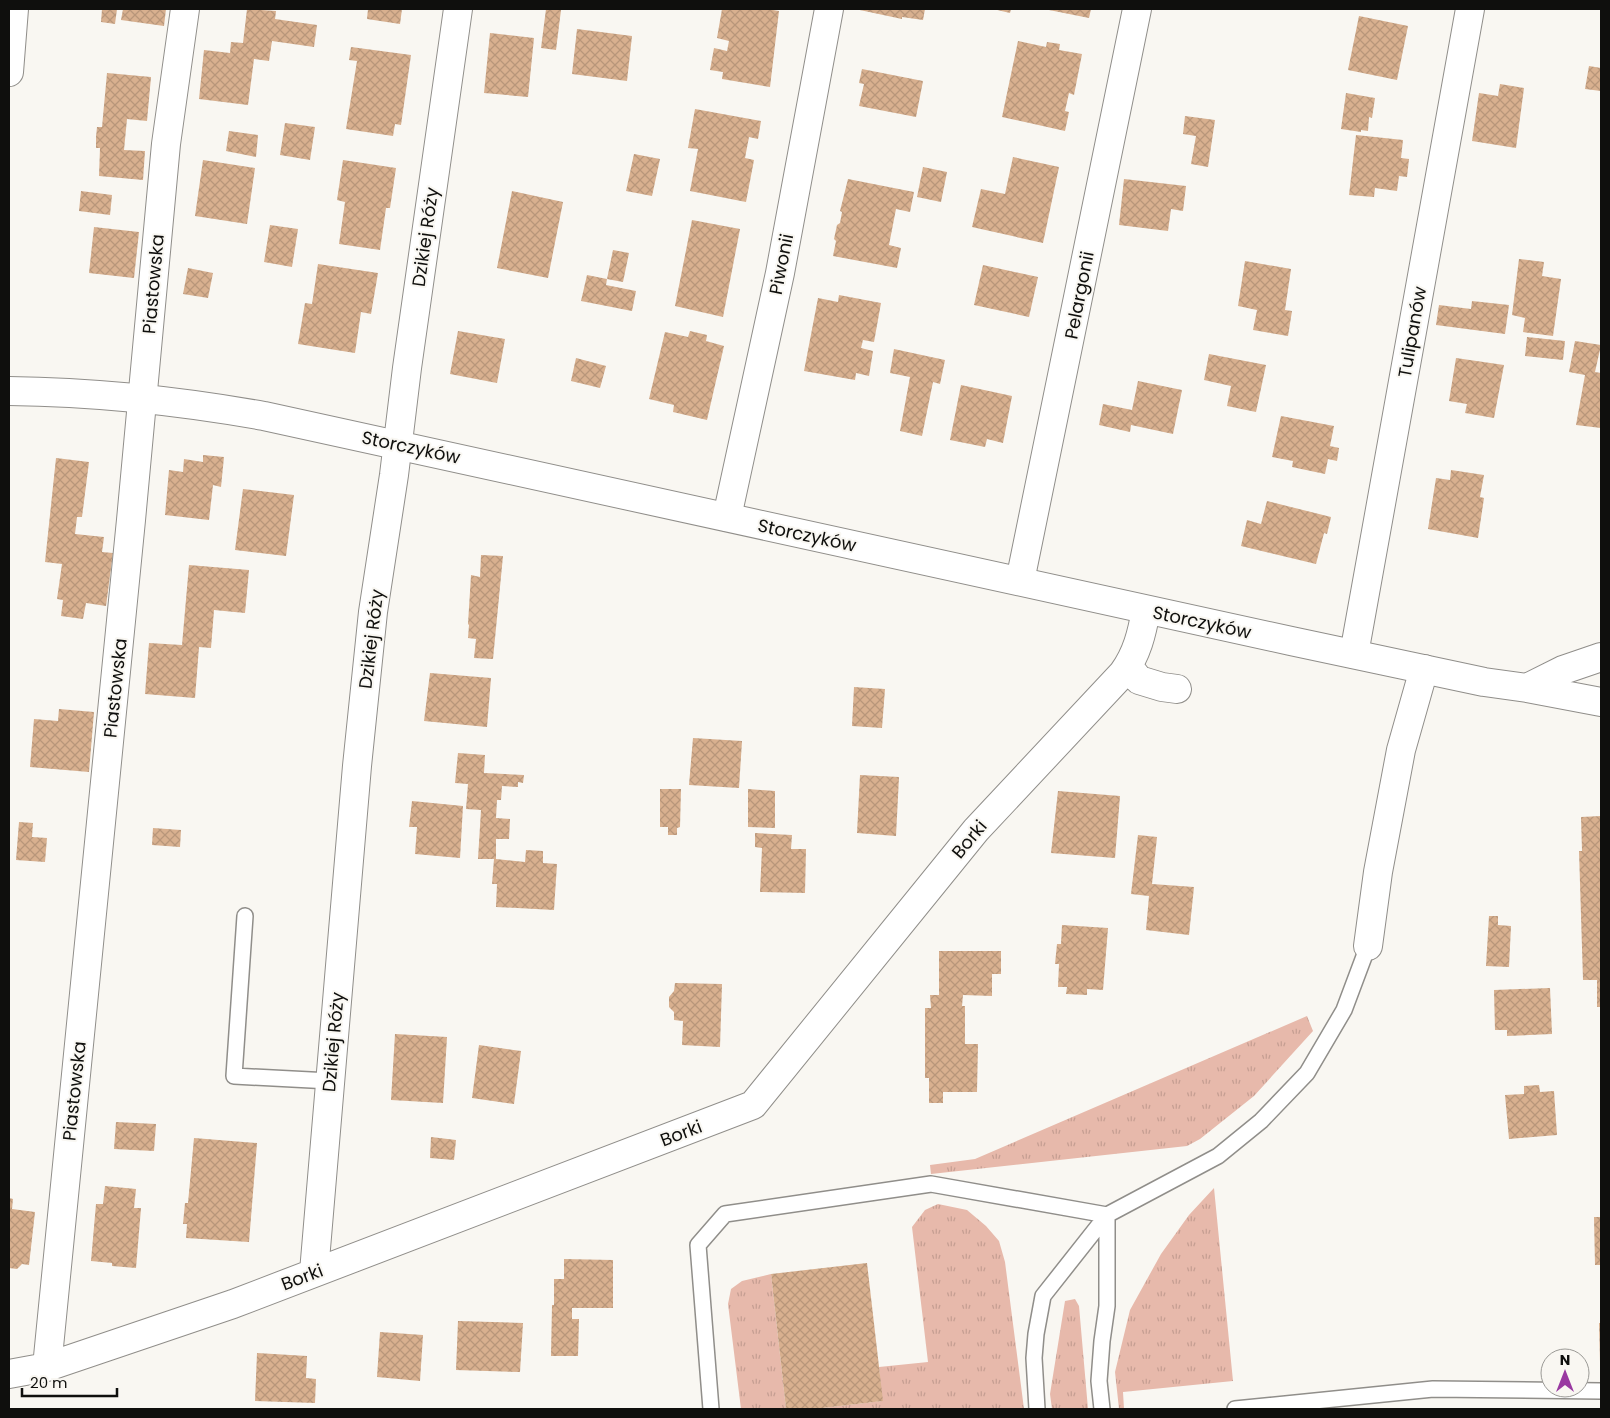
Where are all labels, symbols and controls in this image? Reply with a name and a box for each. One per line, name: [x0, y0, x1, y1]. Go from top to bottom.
street label: Dzikiej Róży: [406, 186, 444, 288]
street label: Piwonii: [763, 231, 799, 297]
street label: Piastowska: [136, 233, 170, 335]
street label: Pelargonii: [1058, 249, 1100, 341]
street label: Tulipanów: [1392, 284, 1432, 380]
street label: Storczyków: [359, 424, 463, 470]
street label: Storczyków: [755, 512, 859, 558]
street label: Dzikiej Róży: [352, 588, 390, 690]
street label: Storczyków: [1150, 599, 1254, 645]
street label: Piastowska: [97, 637, 133, 739]
street label: Borki: [946, 815, 992, 863]
street label: Dzikiej Róży: [316, 991, 350, 1093]
street label: Piastowska: [56, 1040, 92, 1142]
street label: Borki: [656, 1114, 706, 1152]
street label: Borki: [277, 1258, 327, 1296]
north arrow: [1540, 1348, 1590, 1398]
text: N: [1560, 1350, 1570, 1370]
scale bar: [22, 1366, 118, 1398]
text: 20 m: [30, 1372, 68, 1393]

